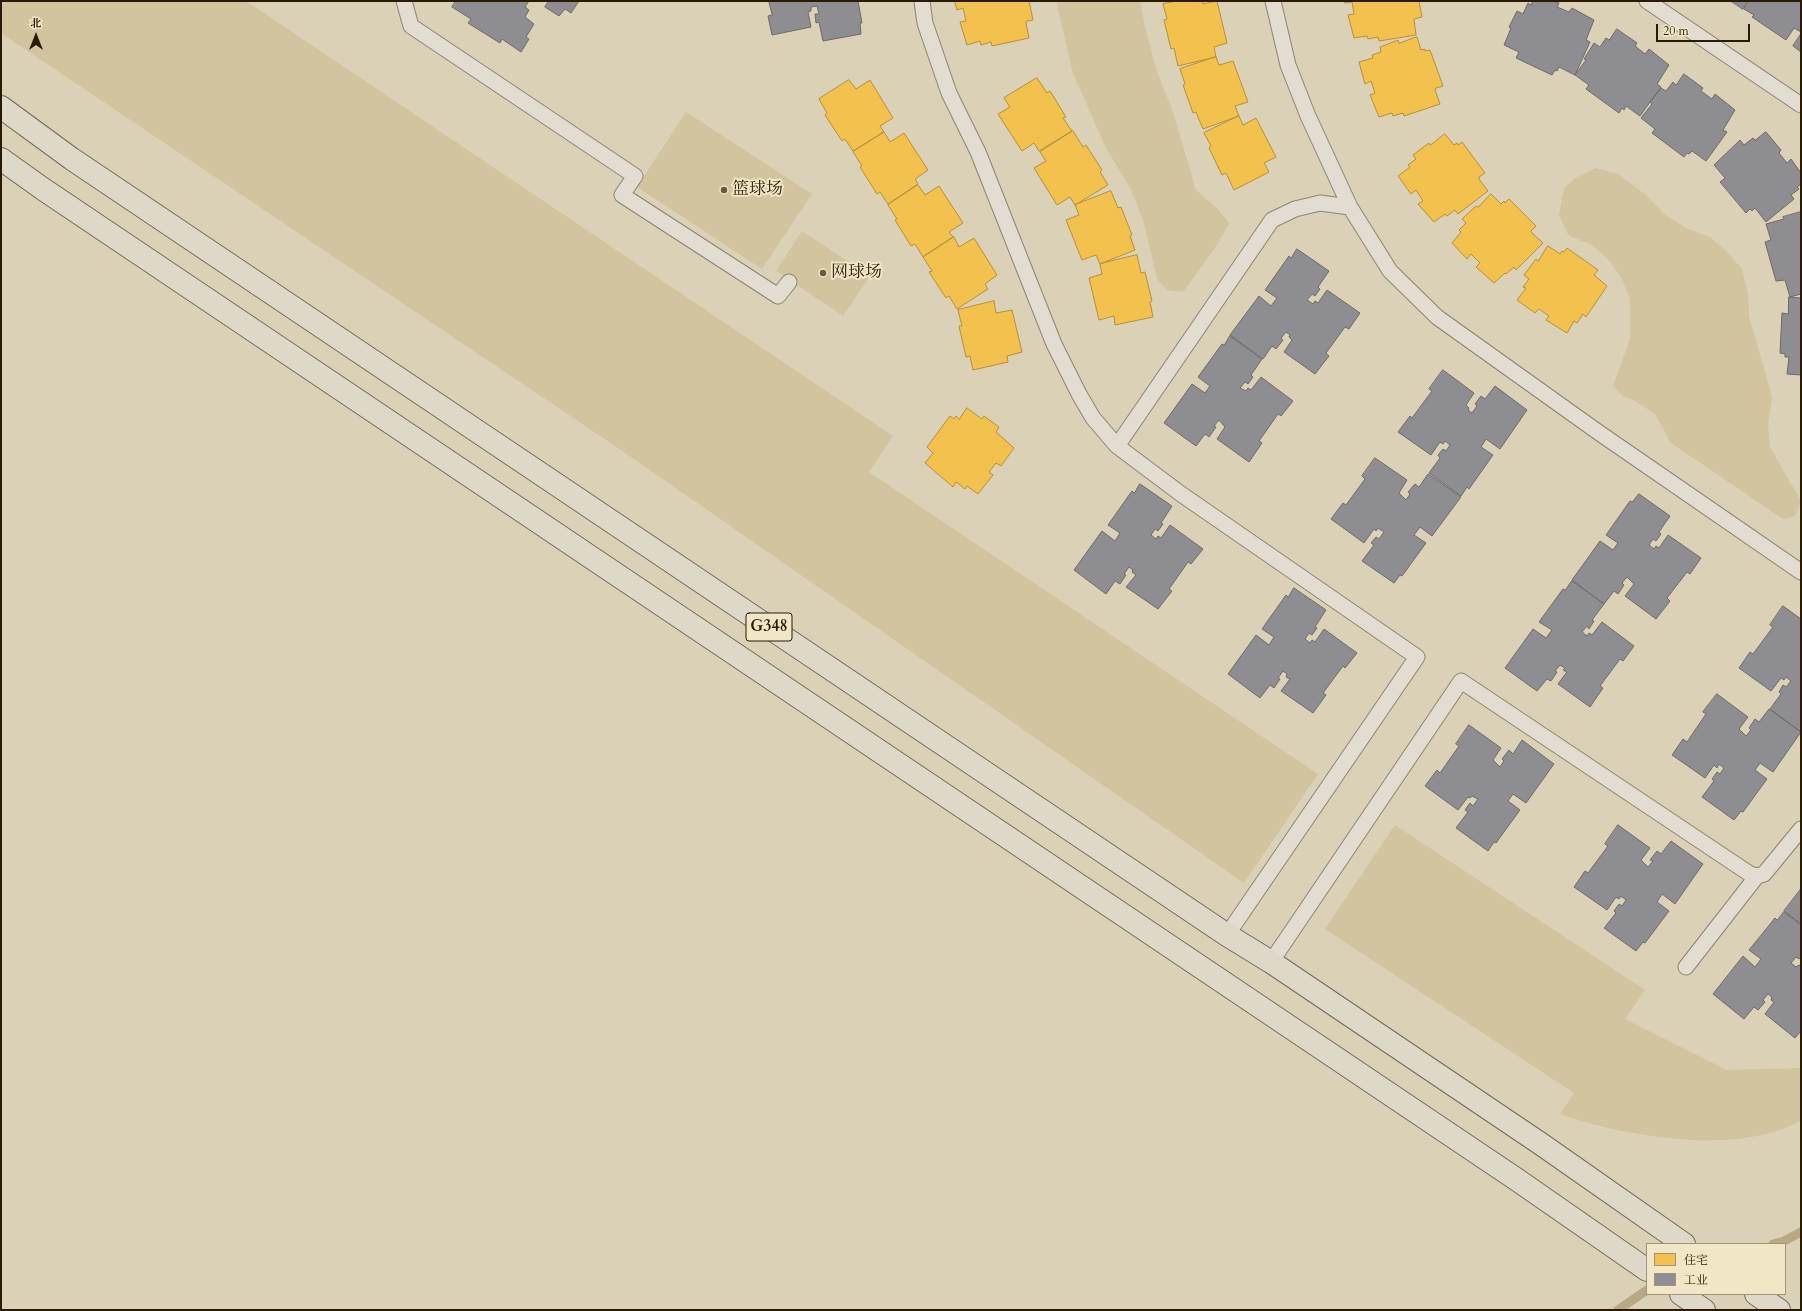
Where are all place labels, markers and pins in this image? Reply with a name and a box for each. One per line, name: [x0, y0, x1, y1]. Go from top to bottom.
place label: 篮球场: [732, 180, 783, 200]
marker: 篮球场: [719, 185, 729, 195]
place label: 网球场: [831, 263, 882, 283]
marker: 网球场: [818, 268, 828, 278]

